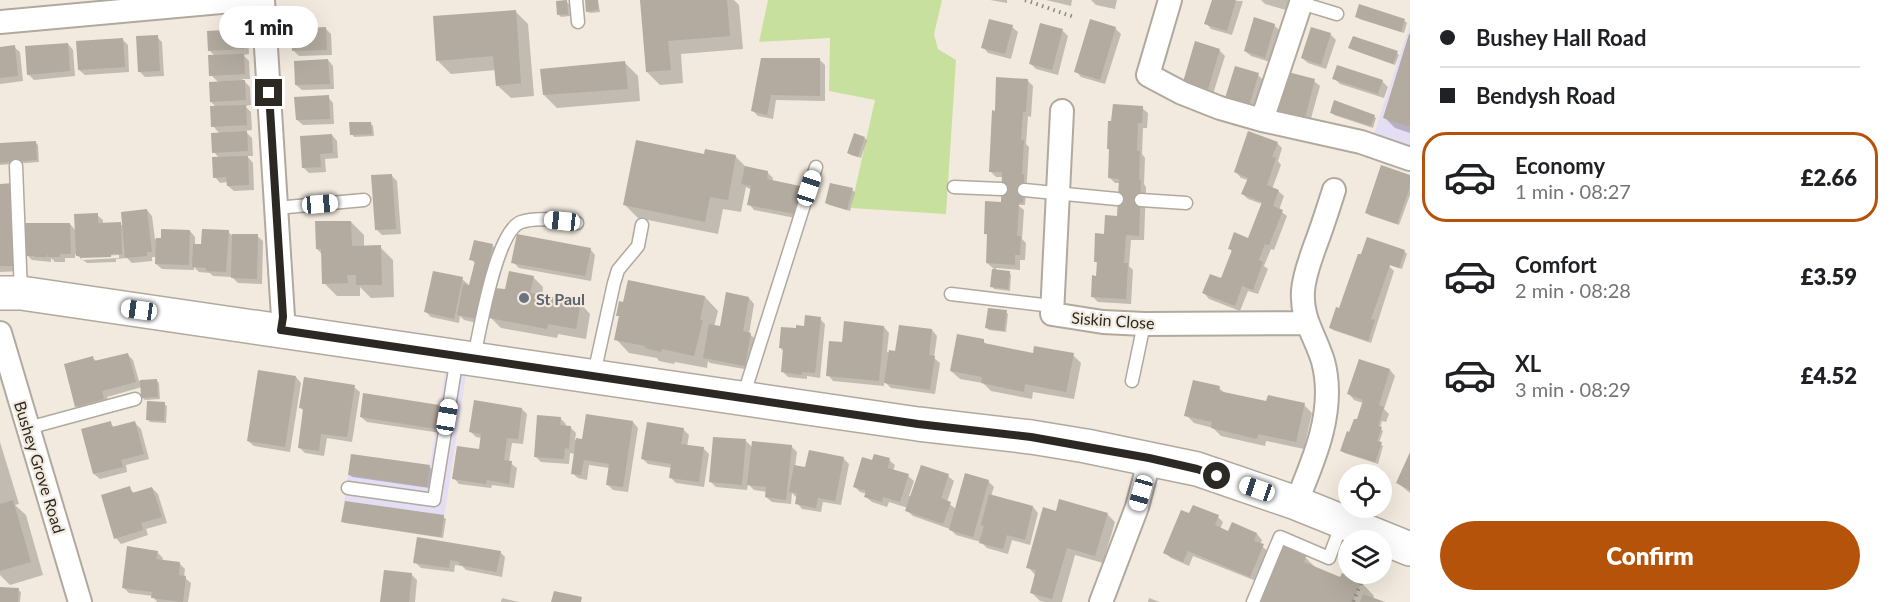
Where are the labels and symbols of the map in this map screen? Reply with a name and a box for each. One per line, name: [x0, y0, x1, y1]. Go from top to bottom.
callout: 1 min: [220, 6, 318, 48]
route end: [255, 79, 282, 106]
car: [795, 168, 823, 208]
car: [301, 193, 339, 215]
car: [543, 210, 581, 232]
place label: St Paul: [536, 289, 585, 308]
marker: St Paul: [517, 291, 531, 305]
car: [120, 299, 158, 321]
street label: Siskin Close: [1071, 308, 1155, 332]
car: [435, 398, 459, 436]
street label: Bushey Grove Road: [11, 399, 69, 535]
route start: [1203, 462, 1230, 489]
car: [1127, 473, 1155, 513]
car: [1237, 475, 1277, 503]

